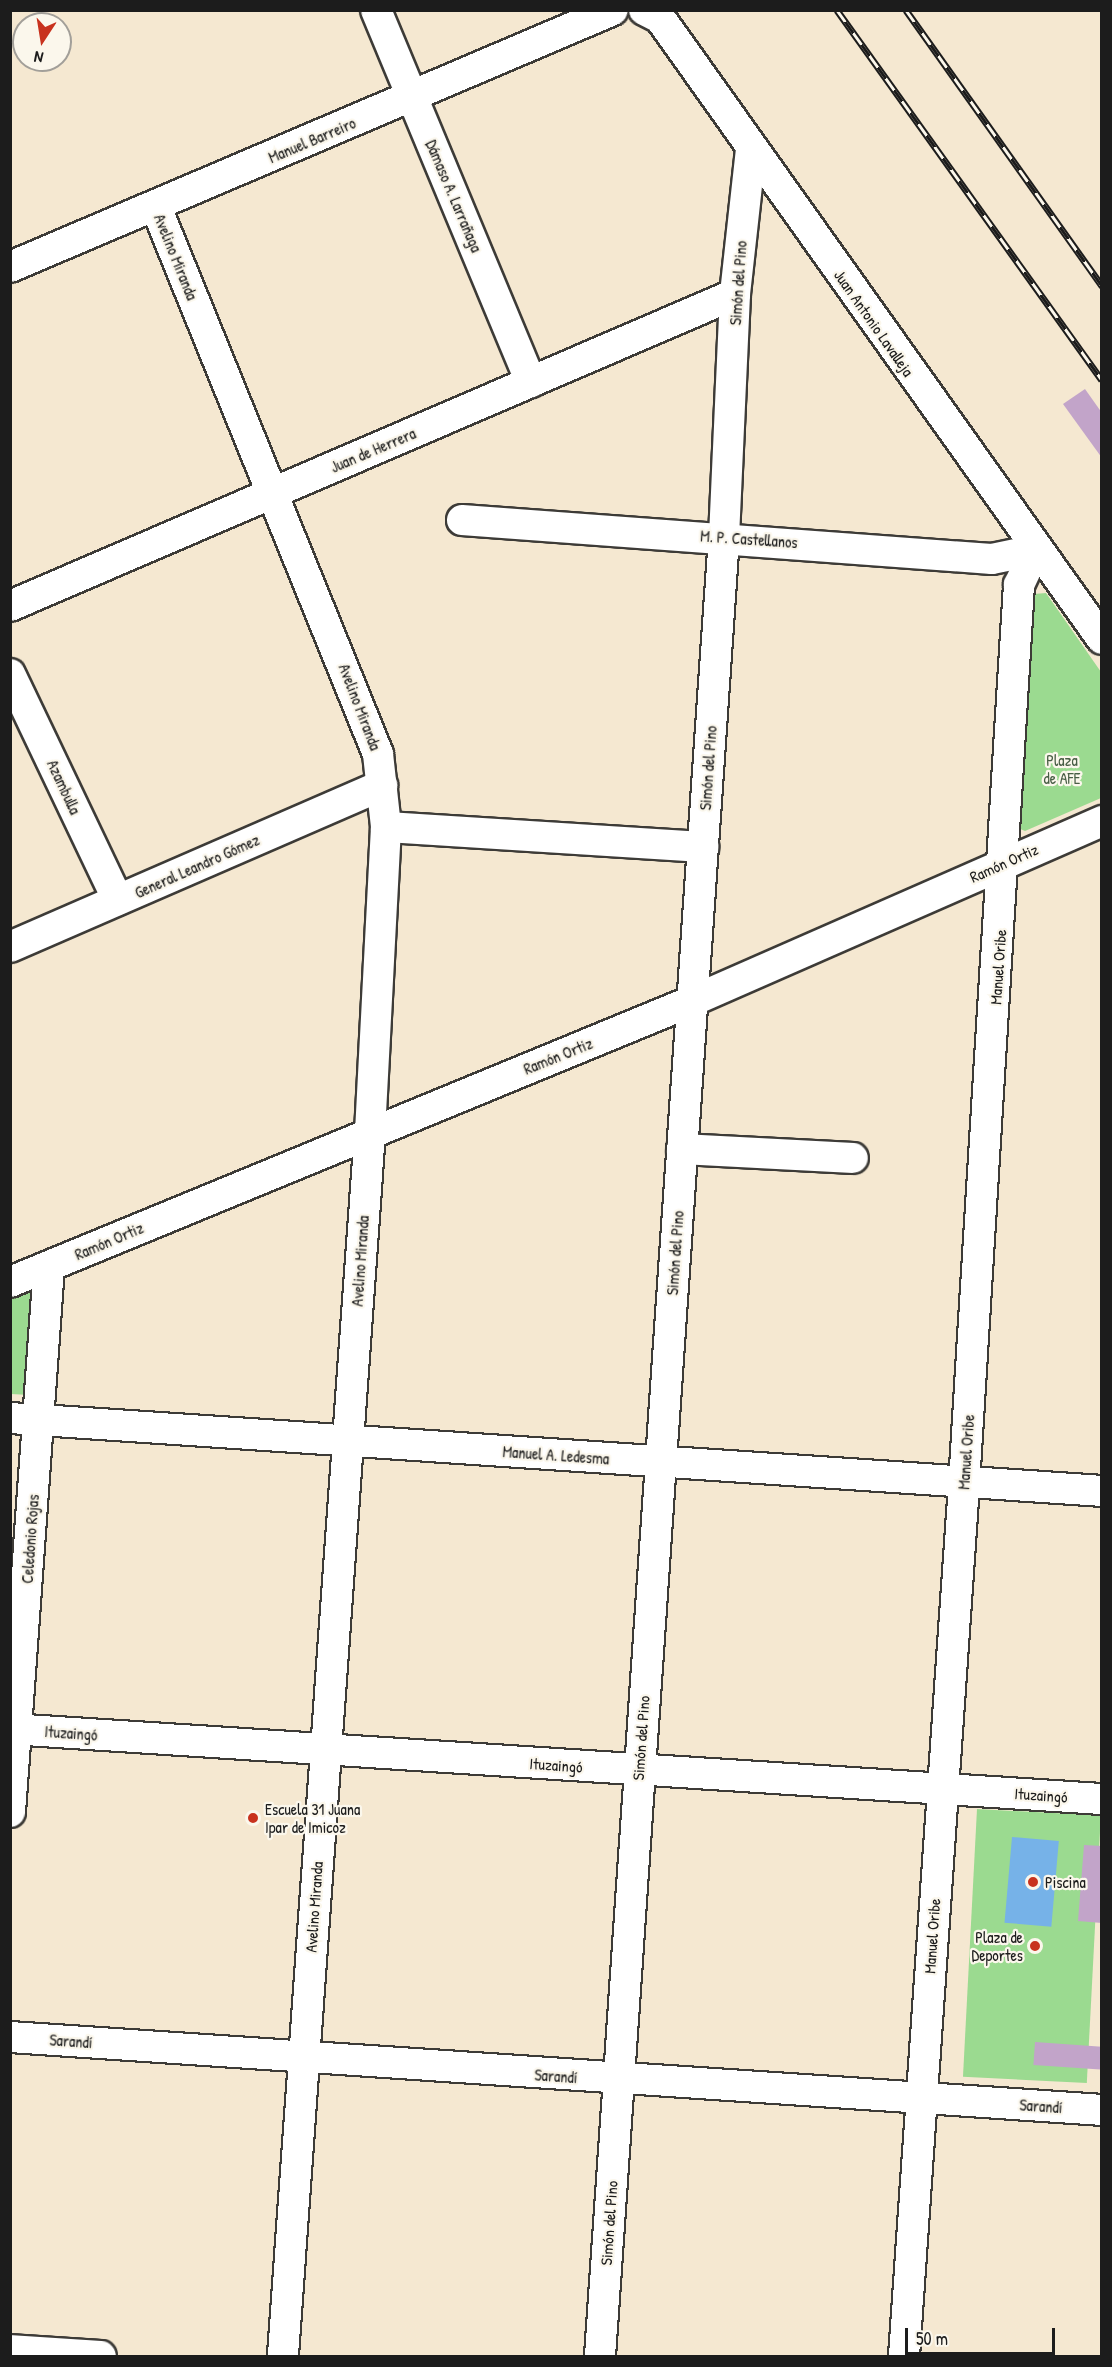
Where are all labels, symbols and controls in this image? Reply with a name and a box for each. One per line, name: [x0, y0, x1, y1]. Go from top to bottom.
north arrow: [12, 12, 72, 72]
text: N: [32, 46, 45, 69]
street label: Manuel Barreiro: [265, 113, 359, 167]
street label: Dámaso A. Larrañaga: [422, 137, 486, 255]
street label: Avelino Miranda: [150, 211, 202, 303]
street label: Simón del Pino: [725, 240, 751, 326]
street label: Juan Antonio Lavalleja: [830, 266, 918, 380]
street label: Juan de Herrera: [327, 423, 419, 477]
street label: M. P. Castellanos: [700, 526, 798, 552]
street label: Avelino Miranda: [335, 661, 385, 753]
street label: Simón del Pino: [695, 725, 721, 811]
park label: Plaza de AFE: [1043, 750, 1081, 788]
street label: Azambulla: [43, 757, 85, 817]
street label: General Leandro Gómez: [132, 830, 262, 902]
street label: Ramón Ortiz: [967, 839, 1041, 887]
street label: Manuel Oribe: [986, 929, 1010, 1005]
street label: Ramón Ortiz: [521, 1033, 595, 1079]
street label: Simón del Pino: [662, 1210, 688, 1296]
street label: Avelino Miranda: [347, 1215, 373, 1307]
street label: Ramón Ortiz: [72, 1218, 146, 1264]
street label: Manuel Oribe: [954, 1414, 978, 1490]
street label: Manuel A. Ledesma: [502, 1442, 610, 1468]
street label: Celedonio Rojas: [17, 1494, 43, 1584]
street label: Simón del Pino: [628, 1695, 654, 1781]
street label: Ituzaingó: [44, 1722, 98, 1744]
street label: Ituzaingó: [529, 1754, 583, 1776]
street label: Ituzaingó: [1014, 1784, 1068, 1806]
place label: Escuela 31 Juana Ipar de Imicoz: [265, 1799, 360, 1837]
marker: Escuela 31 Juana Ipar de Imicoz: [246, 1811, 260, 1825]
street label: Avelino Miranda: [301, 1861, 327, 1953]
place label: Piscina: [1045, 1872, 1086, 1892]
marker: Piscina: [1026, 1875, 1040, 1889]
street label: Manuel Oribe: [920, 1898, 944, 1974]
place label: Plaza de Deportes: [972, 1927, 1023, 1965]
marker: Plaza de Deportes: [1028, 1939, 1042, 1953]
street label: Sarandí: [49, 2030, 93, 2052]
street label: Sarandí: [534, 2065, 578, 2087]
street label: Sarandí: [1019, 2095, 1063, 2117]
street label: Simón del Pino: [596, 2180, 622, 2266]
scale bar: [908, 2316, 1058, 2354]
text: 50 m: [916, 2326, 948, 2351]

